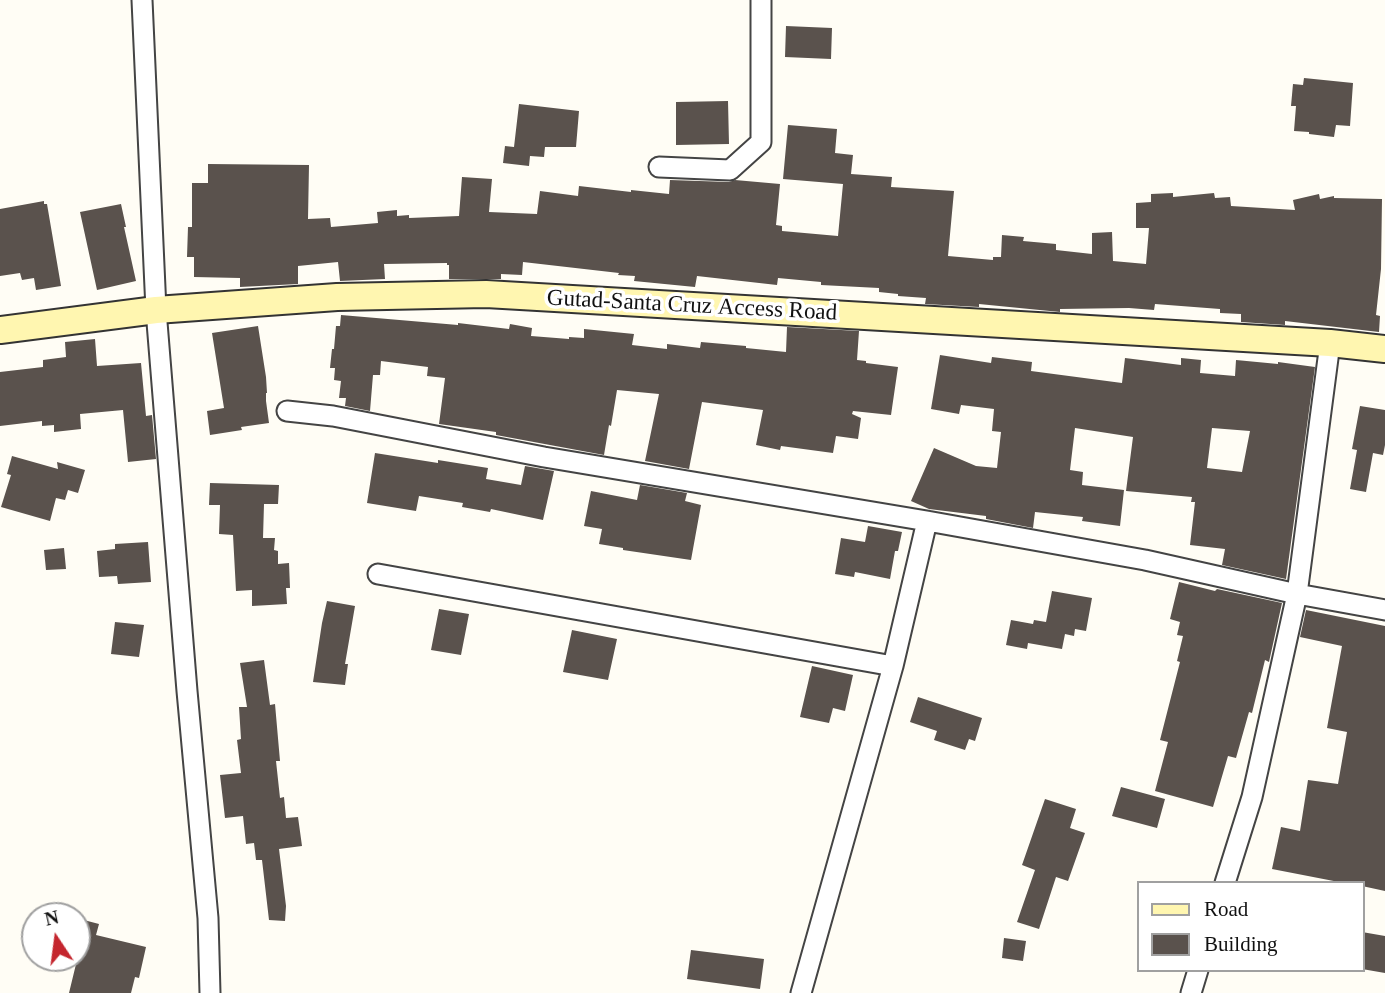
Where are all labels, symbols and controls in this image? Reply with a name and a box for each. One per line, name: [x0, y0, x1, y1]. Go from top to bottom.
street label: Gutad-Santa Cruz Access Road: [546, 285, 838, 327]
legend: [1136, 881, 1364, 972]
text: Road: [1204, 897, 1248, 921]
north arrow: [21, 902, 91, 972]
text: N: [43, 906, 61, 930]
text: Building: [1204, 932, 1278, 956]

